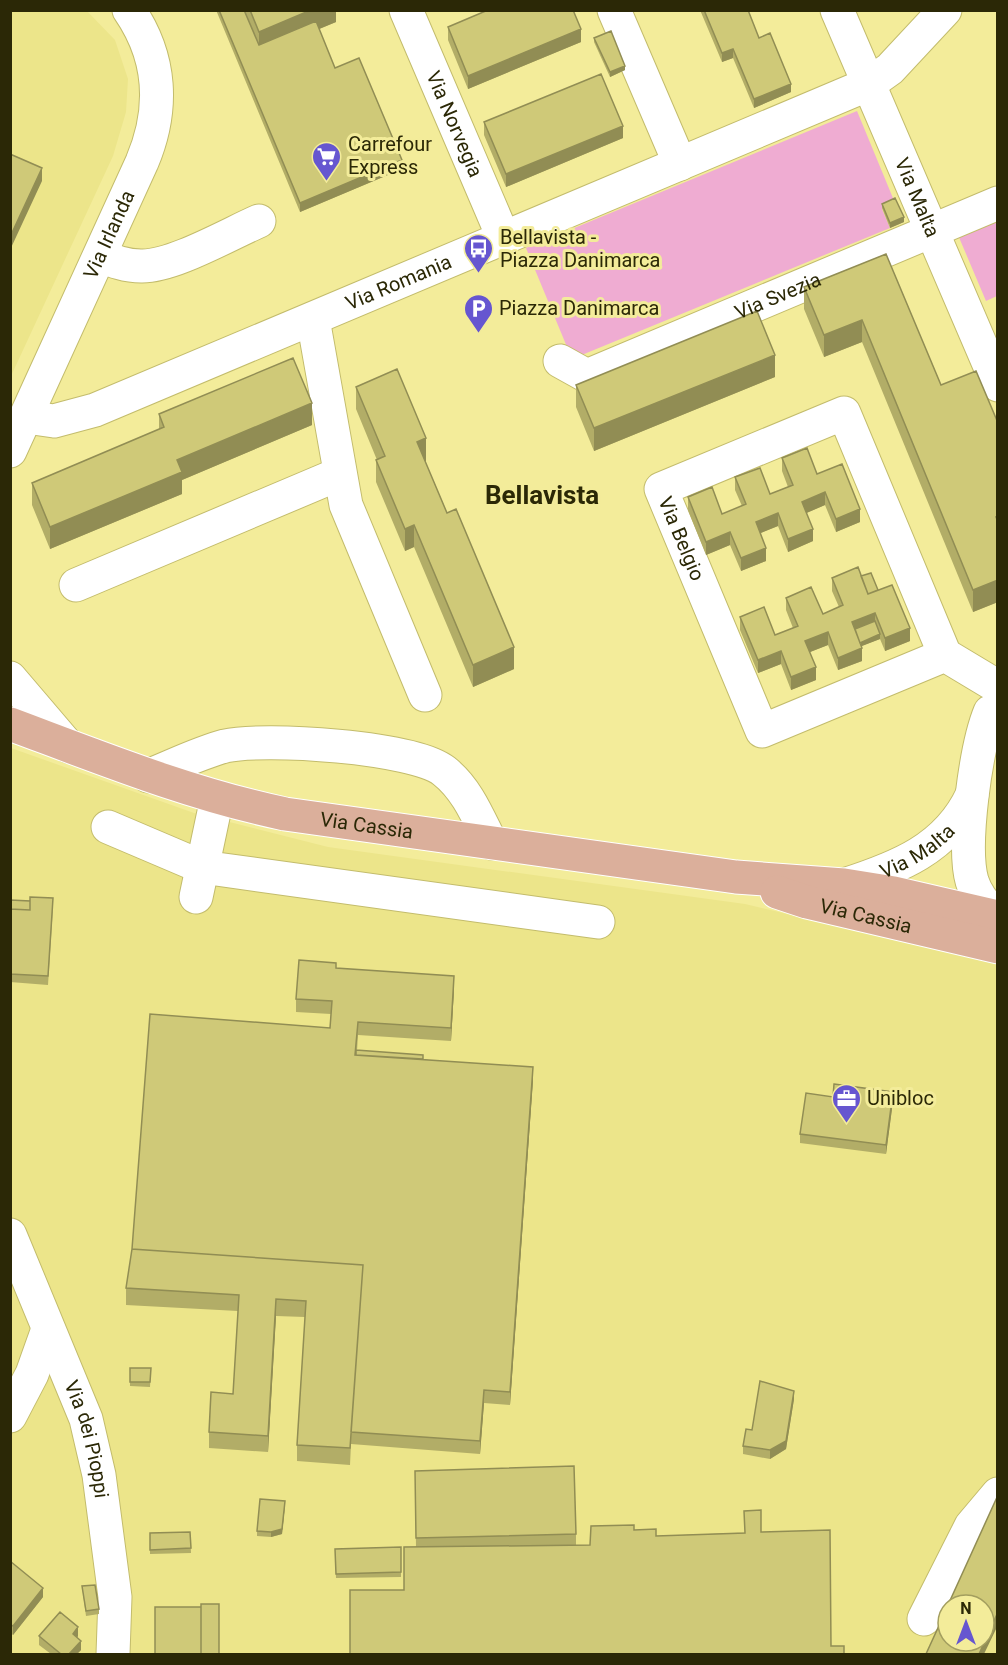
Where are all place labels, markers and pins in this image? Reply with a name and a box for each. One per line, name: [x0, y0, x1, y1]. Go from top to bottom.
place label: Carrefour Express: [348, 132, 432, 179]
supermarket icon: Carrefour Express: [311, 140, 343, 182]
place label: Bellavista - Piazza Danimarca: [500, 225, 660, 272]
bus stop icon: Bellavista - Piazza Danimarca: [463, 232, 495, 274]
parking icon: Piazza Danimarca: [462, 292, 494, 334]
place label: Piazza Danimarca: [499, 296, 659, 320]
office icon: Unibloc: [830, 1082, 862, 1124]
place label: Unibloc: [867, 1086, 934, 1110]

